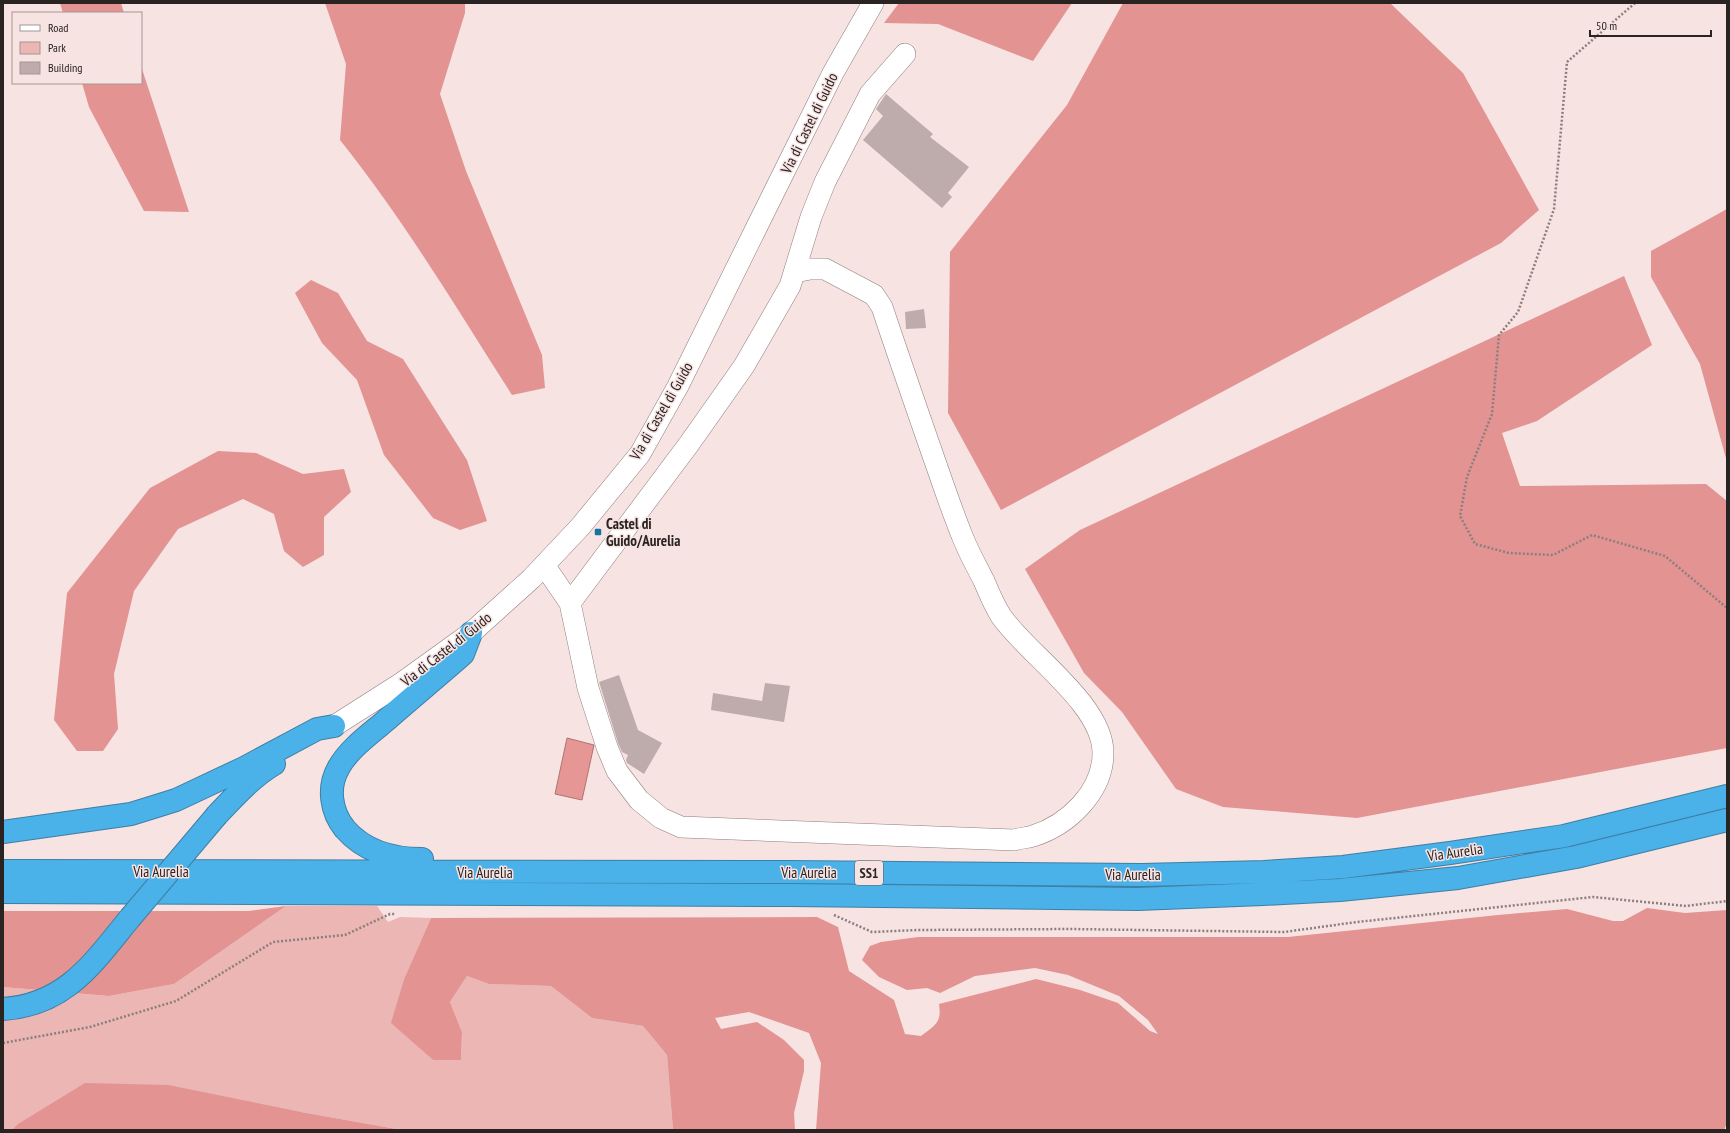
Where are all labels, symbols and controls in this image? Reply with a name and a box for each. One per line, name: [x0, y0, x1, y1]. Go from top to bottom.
legend: [12, 12, 142, 84]
scale bar: [1590, 12, 1711, 38]
text: 50 m: [1596, 18, 1617, 33]
text: Road: [48, 20, 68, 35]
text: Park: [48, 40, 66, 55]
text: Building: [48, 60, 83, 75]
street label: Via di Castel di Guido: [776, 69, 842, 177]
street label: Via di Castel di Guido: [625, 359, 697, 464]
place label: Castel di Guido/Aurelia: [606, 514, 680, 550]
marker: Castel di Guido/Aurelia: [593, 527, 603, 537]
street label: Via di Castel di Guido: [396, 608, 495, 691]
street label: Via Aurelia: [1425, 839, 1484, 865]
road number: SS1: [855, 861, 883, 885]
street label: Via Aurelia: [132, 862, 189, 881]
street label: Via Aurelia: [456, 863, 513, 882]
street label: Via Aurelia: [780, 863, 837, 882]
street label: Via Aurelia: [1104, 865, 1161, 884]

